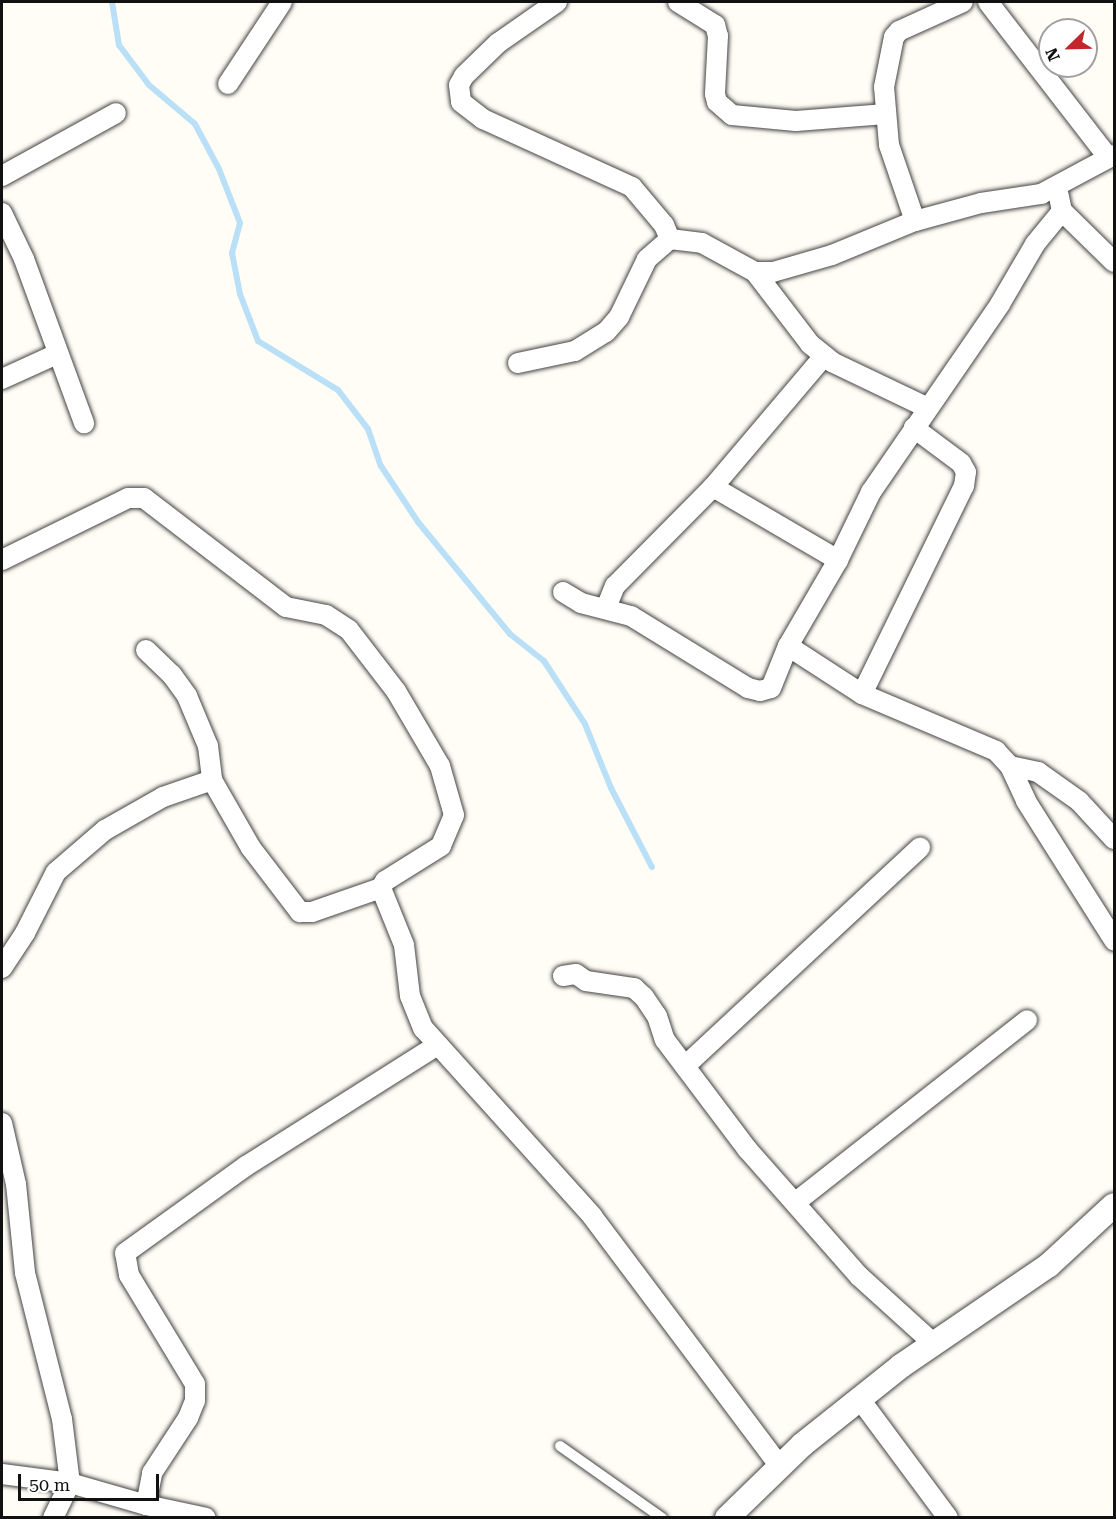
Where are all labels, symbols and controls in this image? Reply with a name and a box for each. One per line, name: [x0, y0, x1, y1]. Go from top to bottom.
north arrow: [1038, 18, 1098, 78]
text: N: [1042, 45, 1064, 64]
scale bar: [21, 1462, 162, 1500]
text: 50 m: [29, 1474, 70, 1495]

